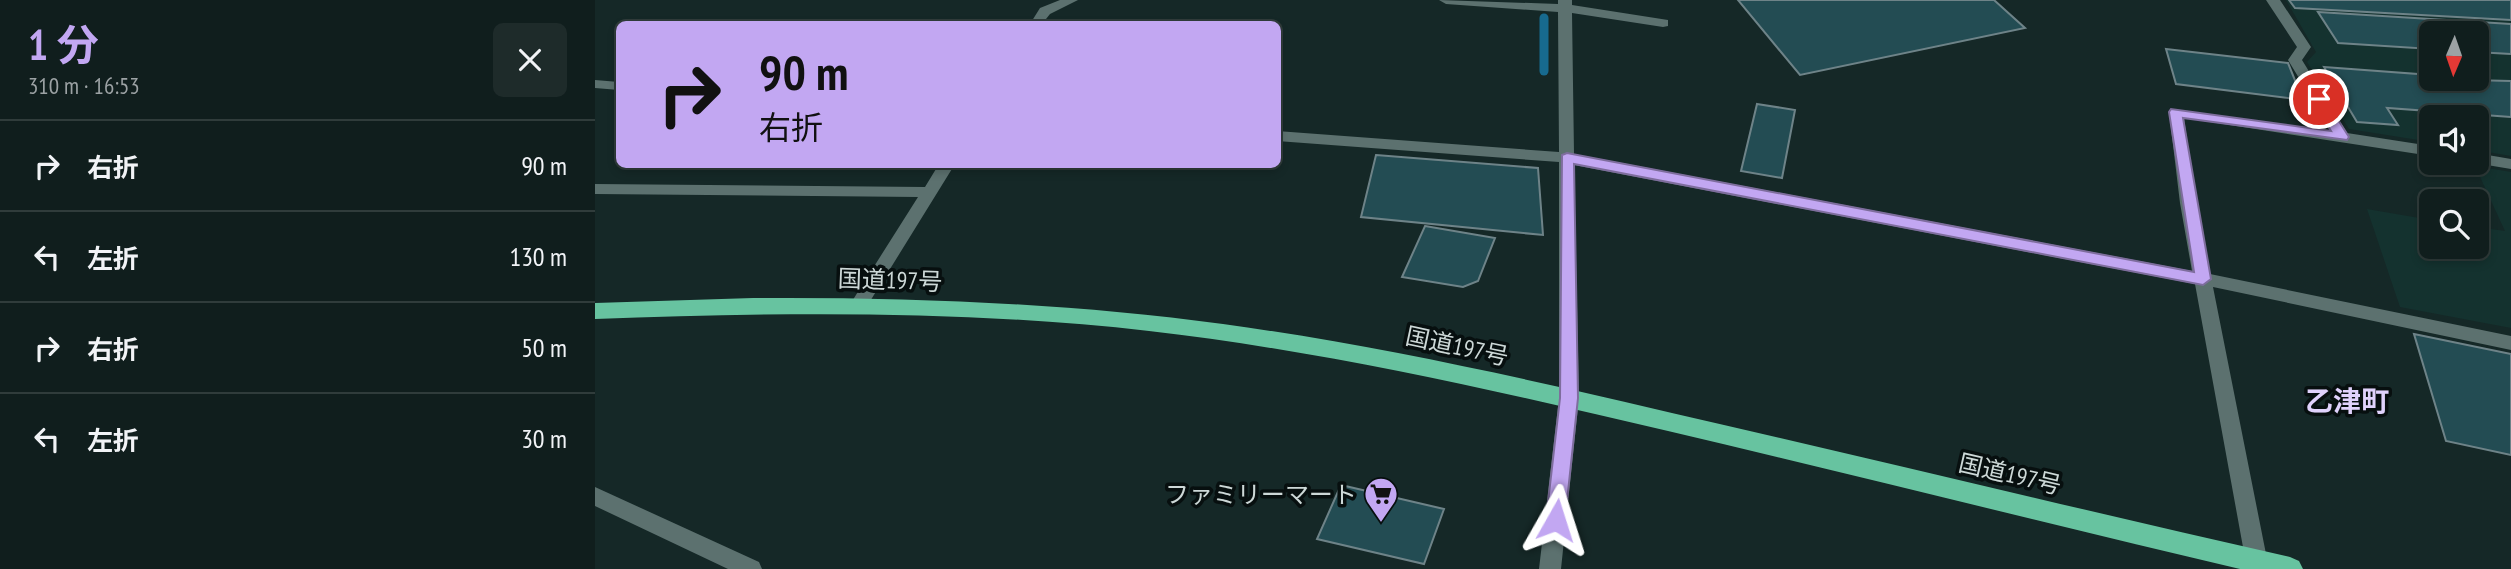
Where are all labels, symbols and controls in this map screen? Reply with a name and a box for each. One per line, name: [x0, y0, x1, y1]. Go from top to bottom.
text: 1 分: [28, 17, 99, 72]
north arrow: [2419, 21, 2489, 91]
map controls: [2419, 21, 2489, 259]
button: close: [493, 23, 567, 97]
text: 90 m: [759, 40, 848, 104]
icon: right: [644, 49, 735, 140]
pin: [2289, 69, 2349, 129]
text: 310 m · 16:53: [28, 71, 140, 100]
icon: arrive: [2300, 80, 2338, 118]
button: sound: [2419, 105, 2489, 175]
text: 右折: [759, 106, 823, 148]
icon: right: [28, 147, 66, 185]
text: 90 m: [521, 149, 567, 182]
text: 右折: [87, 151, 139, 184]
button: search: [2419, 189, 2489, 259]
icon: left: [28, 238, 66, 276]
text: 130 m: [509, 240, 567, 273]
text: 左折: [87, 242, 139, 275]
street label: 国道197号: [837, 263, 943, 297]
street label: 国道197号: [1403, 320, 1511, 372]
icon: right: [28, 329, 66, 367]
text: 50 m: [521, 331, 567, 364]
text: 右折: [87, 333, 139, 366]
district label: 乙津町: [2305, 382, 2389, 419]
icon: left: [28, 420, 66, 458]
text: 30 m: [521, 422, 567, 455]
text: 左折: [87, 424, 139, 457]
street label: 国道197号: [1956, 447, 2064, 501]
supermarket icon: ファミリーマート: [1362, 475, 1400, 524]
place label: ファミリーマート: [1165, 479, 1357, 510]
position arrow: [1519, 483, 1593, 557]

